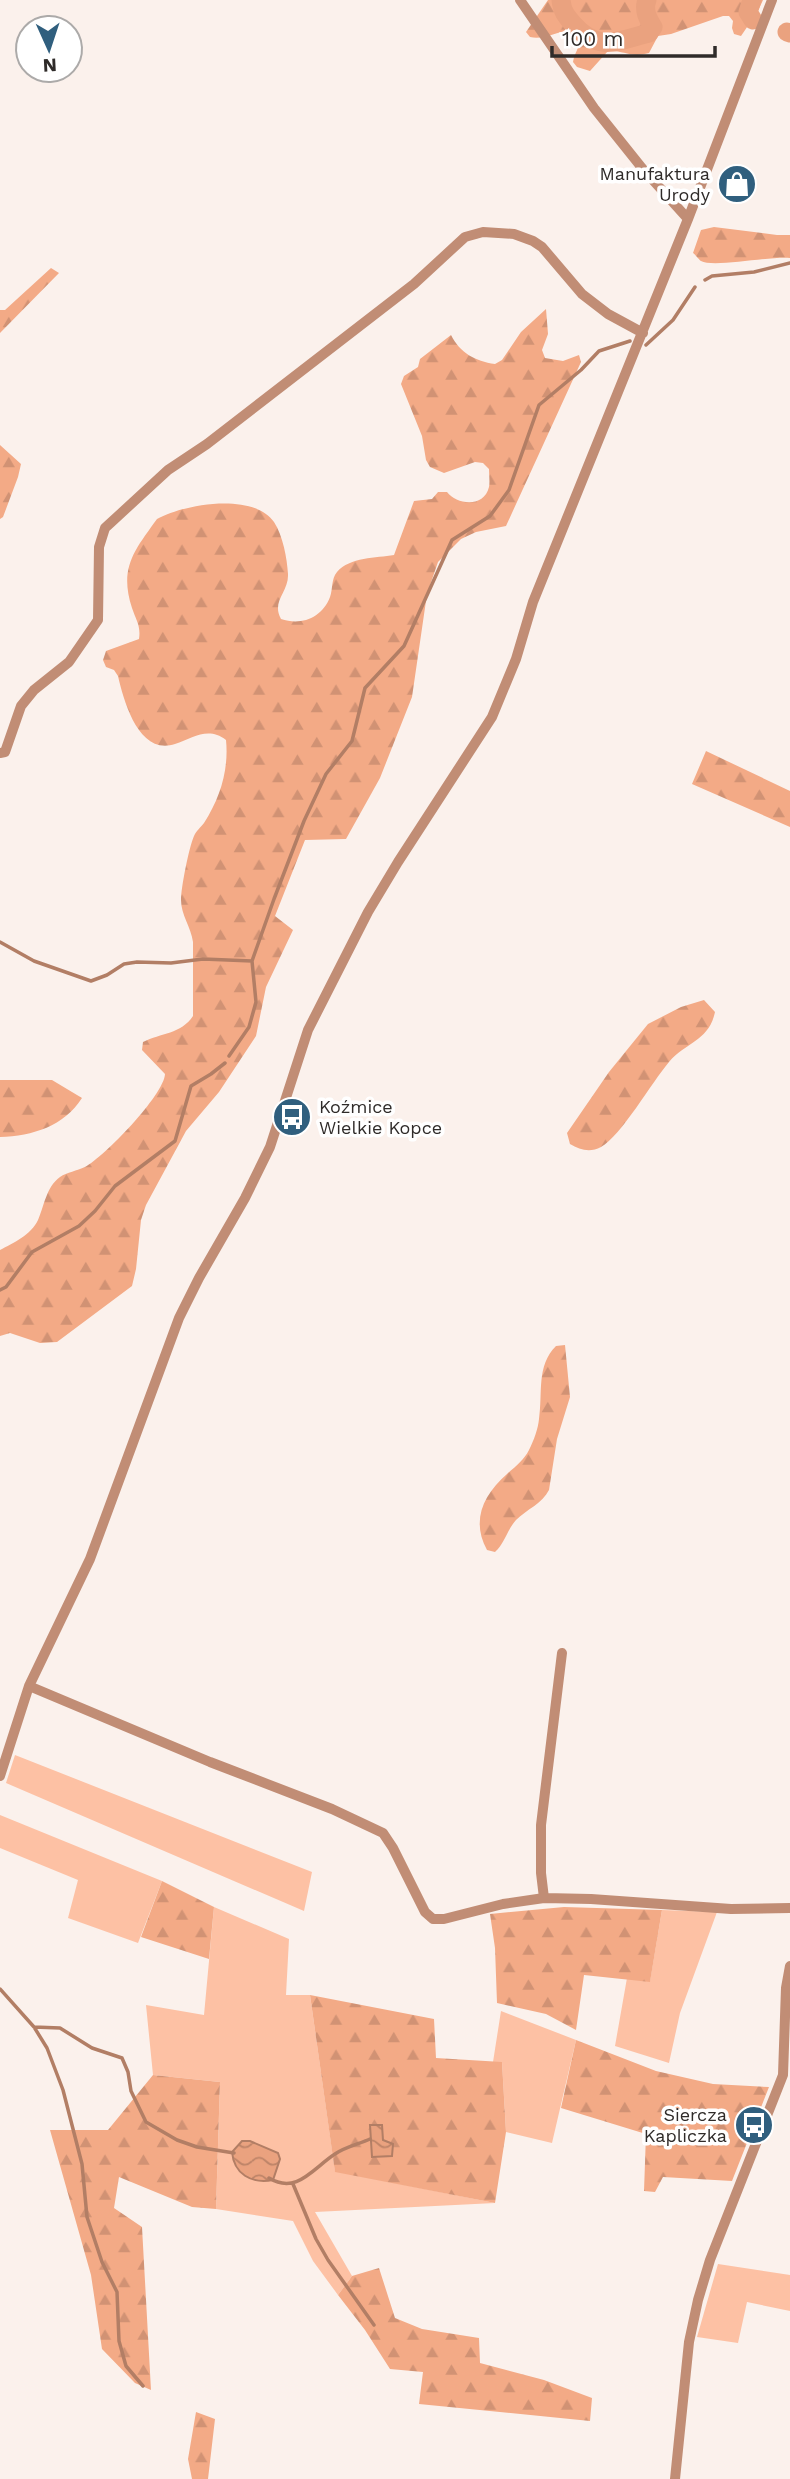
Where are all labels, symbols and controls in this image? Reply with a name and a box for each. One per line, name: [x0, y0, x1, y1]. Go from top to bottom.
north arrow: [14, 14, 84, 84]
scale bar: [552, 14, 715, 58]
text: 100 m: [562, 26, 624, 51]
text: N: [42, 54, 58, 77]
place label: Manufaktura Urody: [599, 163, 711, 205]
shop icon: Manufaktura Urody: [716, 163, 758, 205]
bus stop icon: Koźmice Wielkie Kopce: [271, 1096, 313, 1138]
place label: Koźmice Wielkie Kopce: [319, 1096, 442, 1138]
place label: Siercza Kapliczka: [644, 2104, 727, 2146]
bus stop icon: Siercza Kapliczka: [733, 2104, 775, 2146]

